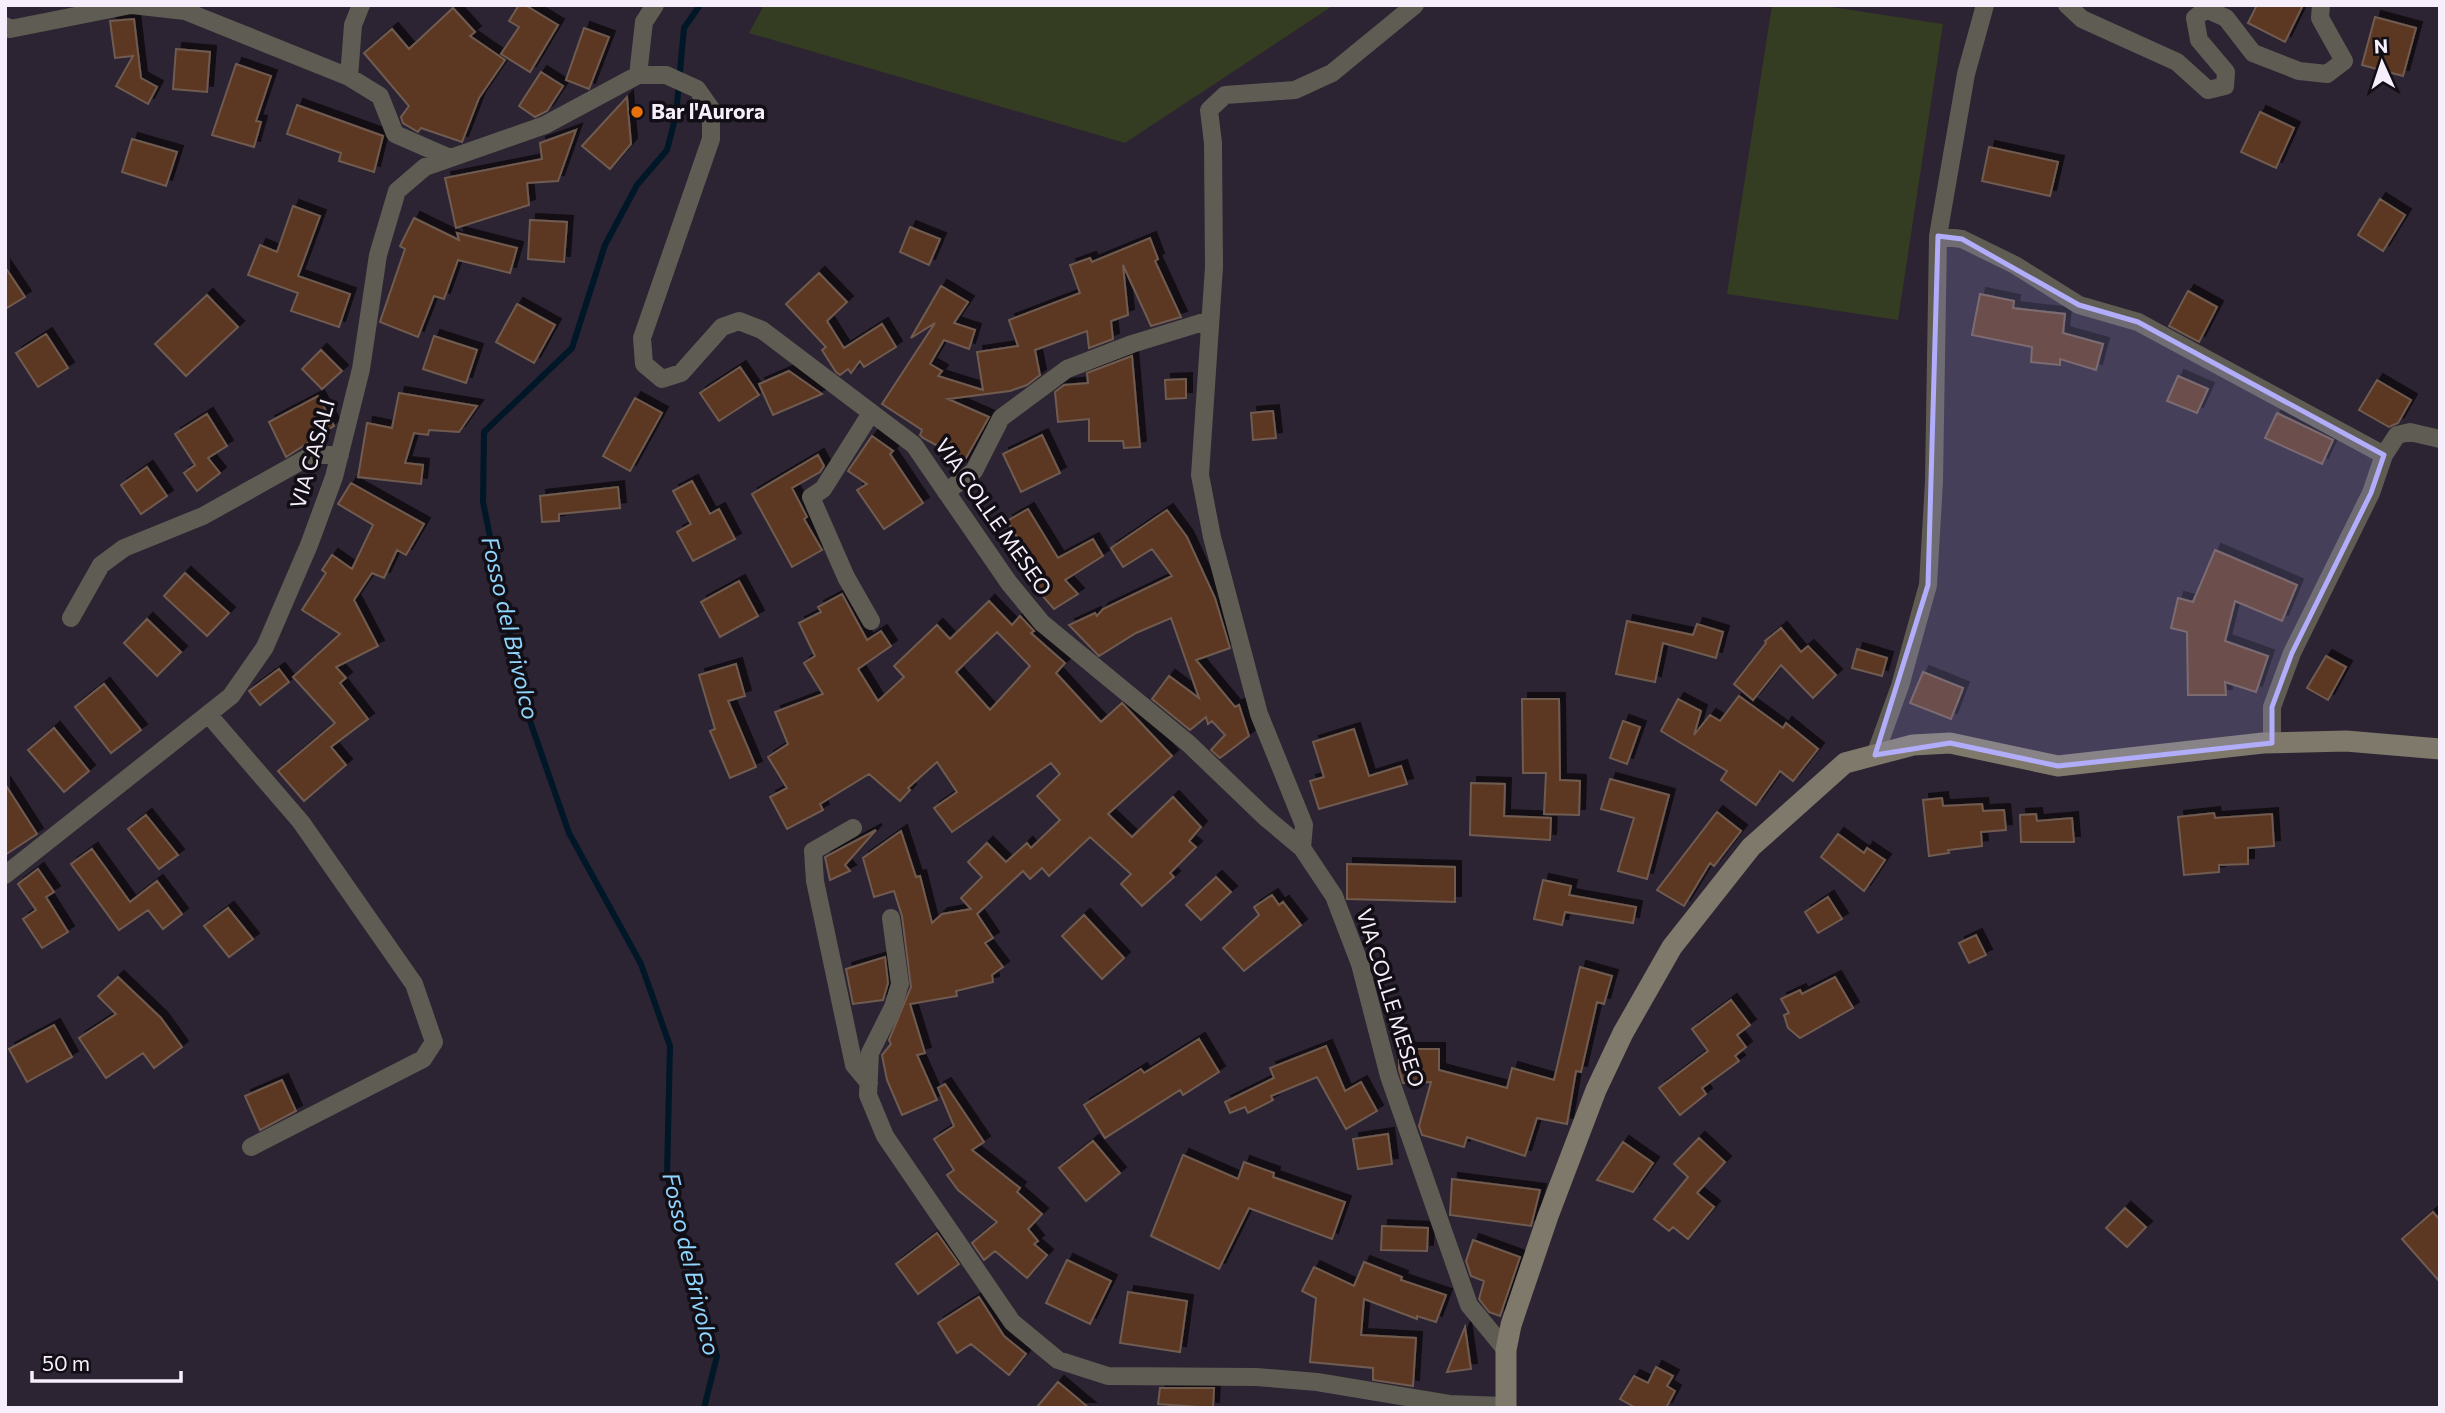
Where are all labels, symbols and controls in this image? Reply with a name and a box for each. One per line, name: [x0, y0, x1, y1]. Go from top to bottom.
north arrow: [2347, 28, 2417, 98]
text: N: [2373, 34, 2389, 57]
place label: Bar l'Aurora: [651, 98, 765, 123]
marker: Bar l'Aurora: [629, 104, 645, 120]
street label: VIA CASALI: [284, 396, 339, 511]
street label: VIA COLLE MESEO: [931, 433, 1058, 599]
water label: Fosso del Brivolco: [476, 533, 546, 722]
street label: VIA COLLE MESEO: [1352, 905, 1430, 1090]
water label: Fosso del Brivolco: [657, 1169, 727, 1358]
scale bar: [32, 1340, 180, 1384]
text: 50 m: [42, 1350, 90, 1375]

